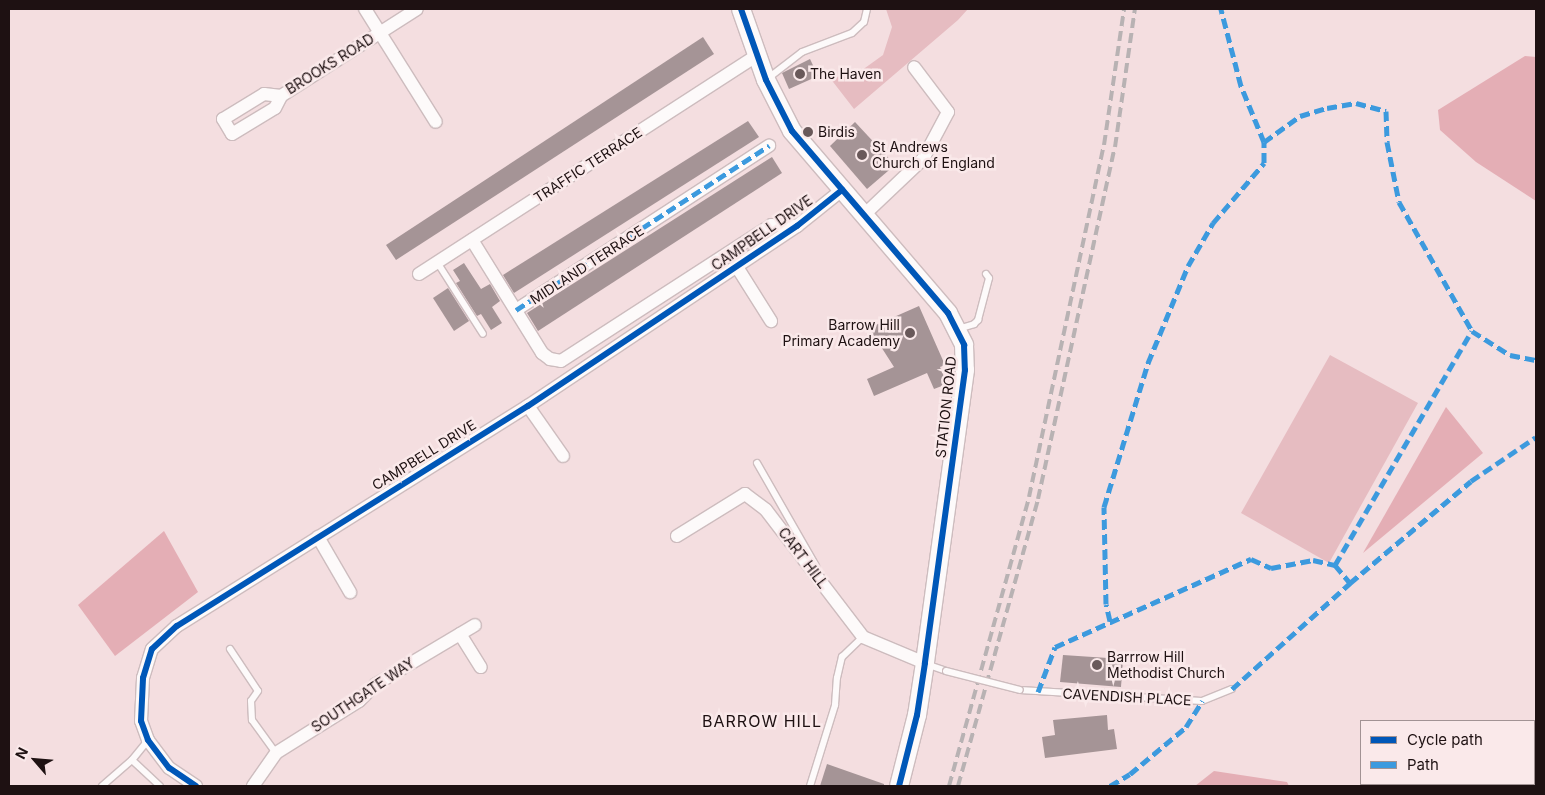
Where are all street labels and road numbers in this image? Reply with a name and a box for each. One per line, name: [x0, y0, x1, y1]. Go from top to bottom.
street label: BROOKS ROAD: [283, 30, 377, 98]
street label: TRAFFIC TERRACE: [531, 124, 645, 206]
street label: CAMPBELL DRIVE: [708, 192, 816, 274]
street label: MIDLAND TERRACE: [527, 222, 647, 308]
street label: STATION ROAD: [932, 355, 960, 459]
street label: CAMPBELL DRIVE: [369, 416, 479, 494]
street label: CART HILL: [775, 524, 831, 592]
street label: SOUTHGATE WAY: [308, 654, 418, 736]
street label: CAVENDISH PLACE: [1062, 685, 1192, 709]

